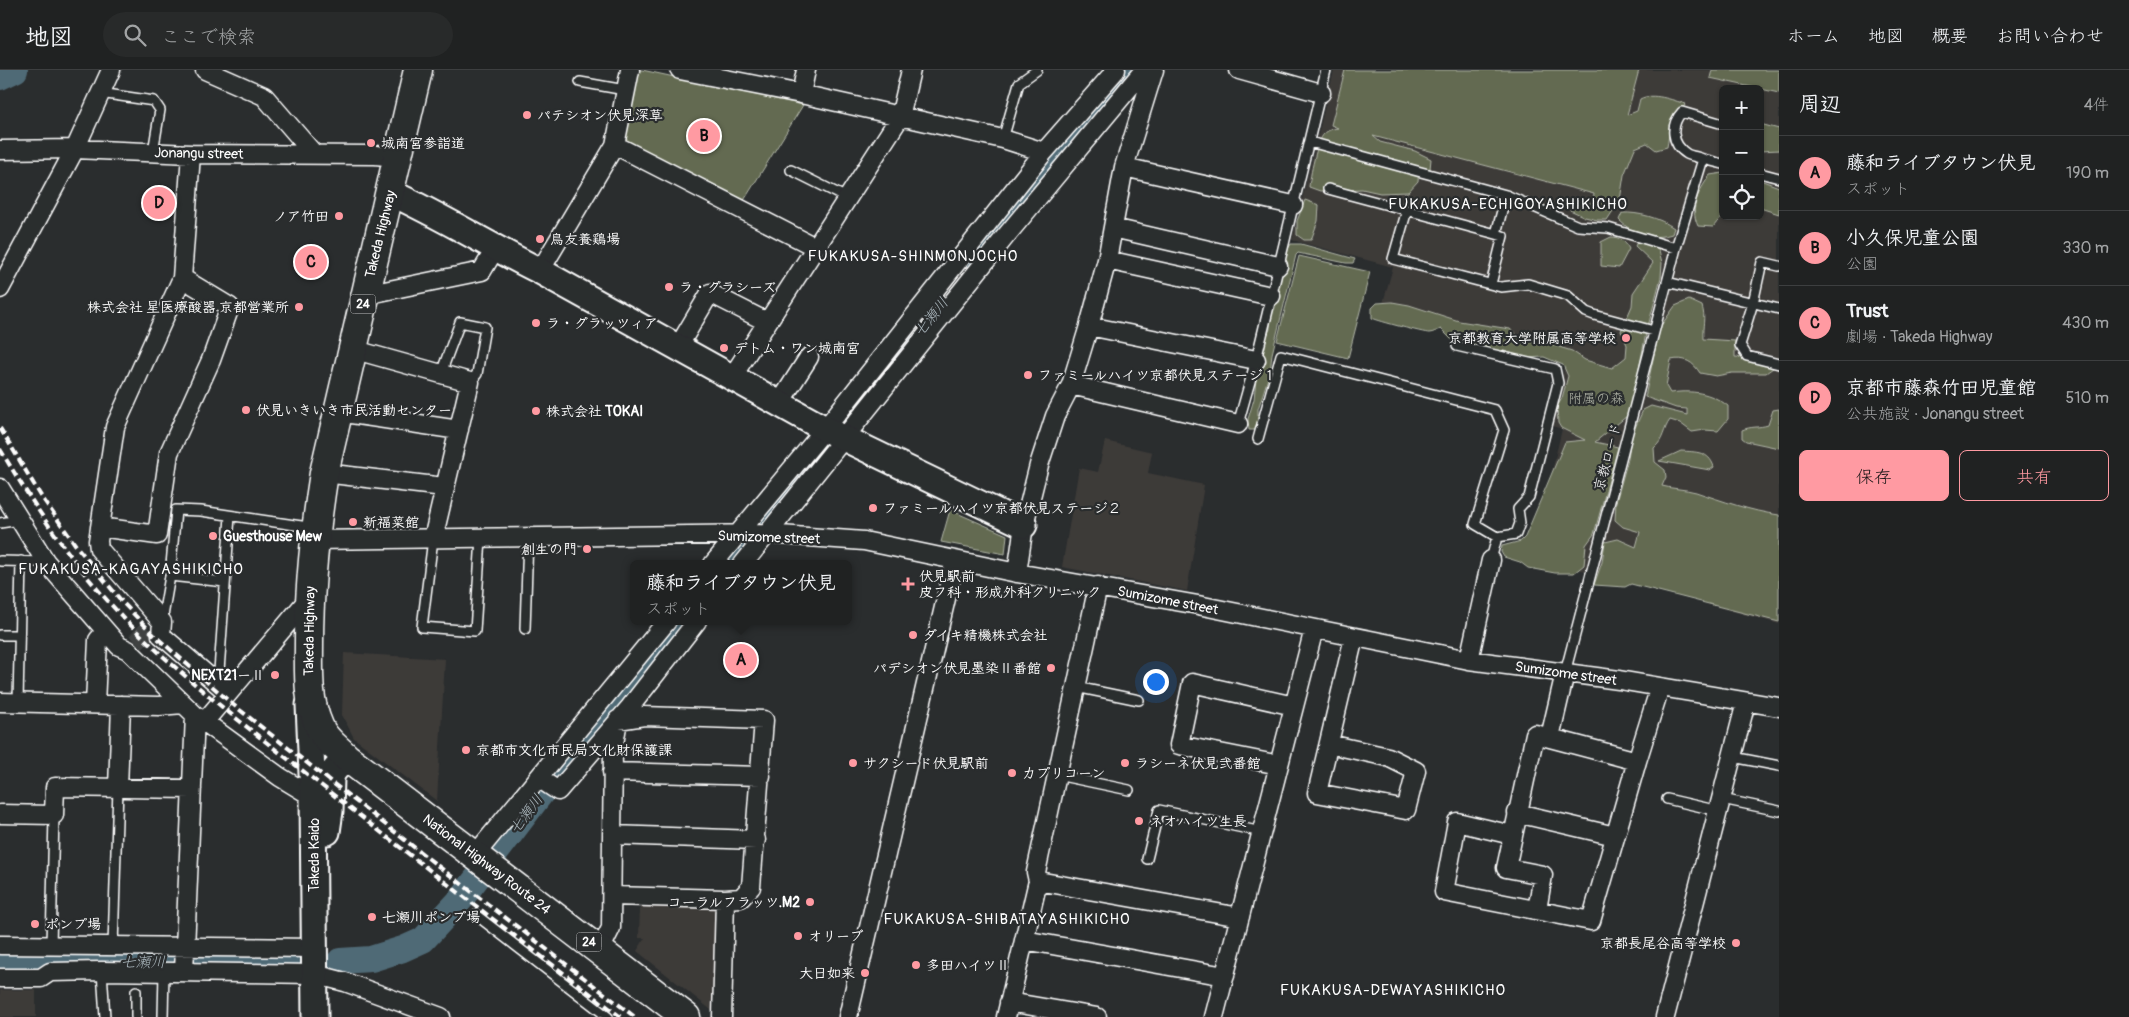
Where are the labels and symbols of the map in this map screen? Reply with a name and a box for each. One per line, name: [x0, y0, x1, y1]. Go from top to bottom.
place label: パテシオン伏見深草: [537, 107, 663, 124]
marker: パテシオン伏見深草: [521, 109, 533, 121]
pin: B: [688, 117, 720, 155]
place label: 城南宮参詣道: [381, 135, 465, 152]
marker: 城南宮参詣道: [365, 137, 377, 149]
street label: Jonangu street: [154, 144, 244, 163]
pin: D: [143, 184, 175, 222]
street label: Takeda Highway: [361, 189, 400, 280]
district label: FUKAKUSA-ECHIGOYASHIKICHO: [1388, 195, 1628, 214]
place label: ノア竹田: [273, 208, 329, 225]
marker: ノア竹田: [333, 210, 345, 222]
place label: 鳥友養鶏場: [550, 231, 620, 248]
marker: 鳥友養鶏場: [534, 233, 546, 245]
pin: C: [295, 243, 327, 281]
district label: FUKAKUSA-SHINMONJOCHO: [808, 247, 1018, 266]
place label: ラ・グラシーズ: [679, 279, 776, 296]
marker: ラ・グラシーズ: [663, 281, 675, 293]
road number: 24: [350, 294, 376, 313]
water label: 七瀬川: [910, 294, 953, 341]
place label: 株式会社 星医療酸器 京都営業所: [87, 299, 289, 316]
marker: 株式会社 星医療酸器 京都営業所: [293, 301, 305, 313]
place label: ラ・グラッツィア: [546, 315, 658, 332]
marker: ラ・グラッツィア: [530, 317, 542, 329]
place label: 京都教育大学附属高等学校: [1448, 330, 1616, 347]
marker: 京都教育大学附属高等学校: [1620, 332, 1632, 344]
place label: デトム・ワン城南宮: [734, 340, 860, 357]
marker: デトム・ワン城南宮: [718, 342, 730, 354]
place label: ファミールハイツ京都伏見ステージ１: [1038, 367, 1277, 384]
marker: ファミールハイツ京都伏見ステージ１: [1022, 369, 1034, 381]
park label: 附属の森: [1568, 390, 1624, 407]
place label: 伏見いきいき市民活動センター: [256, 402, 452, 419]
place label: 株式会社 TOKAI: [546, 403, 643, 420]
marker: 伏見いきいき市民活動センター: [240, 404, 252, 416]
marker: 株式会社 TOKAI: [530, 405, 542, 417]
street label: 京教ロード: [1590, 421, 1625, 493]
place label: ファミールハイツ京都伏見ステージ２: [883, 500, 1122, 517]
marker: ファミールハイツ京都伏見ステージ２: [867, 502, 879, 514]
place label: 新福菜館: [363, 514, 419, 531]
marker: 新福菜館: [347, 516, 359, 528]
street label: Sumizome street: [717, 527, 821, 548]
place label: Guesthouse Mew: [223, 528, 322, 545]
marker: Guesthouse Mew: [207, 530, 219, 542]
place label: 創生の門: [521, 541, 577, 558]
marker: 創生の門: [581, 543, 593, 555]
district label: FUKAKUSA-KAGAYASHIKICHO: [18, 560, 244, 579]
place label: 伏見駅前 皮フ科・形成外科クリニック: [919, 568, 1101, 601]
marker: 伏見駅前 皮フ科・形成外科クリニック: [901, 577, 915, 591]
street label: Sumizome street: [1116, 582, 1220, 619]
street label: Takeda Highway: [300, 586, 319, 676]
place label: ダイキ精機株式会社: [923, 627, 1048, 644]
marker: ダイキ精機株式会社: [907, 629, 919, 641]
pin: A: [725, 641, 757, 679]
street label: Sumizome street: [1514, 658, 1618, 689]
place label: パデシオン伏見墨染Ⅱ番館: [873, 660, 1041, 677]
marker: パデシオン伏見墨染Ⅱ番館: [1045, 662, 1057, 674]
place label: NEXT21ーⅡ: [191, 667, 265, 684]
marker: NEXT21ーⅡ: [269, 669, 281, 681]
your location: [1143, 669, 1169, 695]
place label: 京都市文化市民局文化財保護課: [476, 742, 672, 759]
marker: 京都市文化市民局文化財保護課: [460, 744, 472, 756]
place label: サクシード伏見駅前: [863, 755, 988, 772]
place label: ラシーネ伏見弐番館: [1135, 755, 1260, 772]
marker: サクシード伏見駅前: [847, 757, 859, 769]
marker: ラシーネ伏見弐番館: [1119, 757, 1131, 769]
place label: カプリコーン: [1022, 765, 1105, 782]
marker: カプリコーン: [1006, 767, 1018, 779]
water label: 七瀬川: [505, 791, 548, 838]
street label: National Highway Route 24: [419, 811, 554, 918]
place label: ネオハイツ生長: [1149, 813, 1247, 830]
marker: ネオハイツ生長: [1133, 815, 1145, 827]
street label: Takeda Kaido: [306, 817, 323, 892]
place label: コーラルフラッツ.M2: [668, 894, 800, 911]
marker: コーラルフラッツ.M2: [804, 896, 816, 908]
place label: 七瀬川ポンプ場: [382, 909, 480, 926]
district label: FUKAKUSA-SHIBATAYASHIKICHO: [883, 910, 1131, 929]
marker: 七瀬川ポンプ場: [366, 911, 378, 923]
place label: ポンプ場: [45, 916, 101, 933]
marker: ポンプ場: [29, 918, 41, 930]
place label: オリーブ: [808, 928, 863, 945]
marker: オリーブ: [792, 930, 804, 942]
road number: 24: [576, 932, 602, 952]
place label: 京都長尾谷高等学校: [1600, 935, 1726, 952]
marker: 京都長尾谷高等学校: [1730, 937, 1742, 949]
water label: 七瀬川: [120, 953, 166, 972]
place label: 多田ハイツⅡ: [926, 957, 1010, 974]
marker: 多田ハイツⅡ: [910, 959, 922, 971]
place label: 大日如来: [799, 965, 855, 982]
marker: 大日如来: [859, 967, 871, 979]
district label: FUKAKUSA-DEWAYASHIKICHO: [1280, 981, 1506, 1000]

